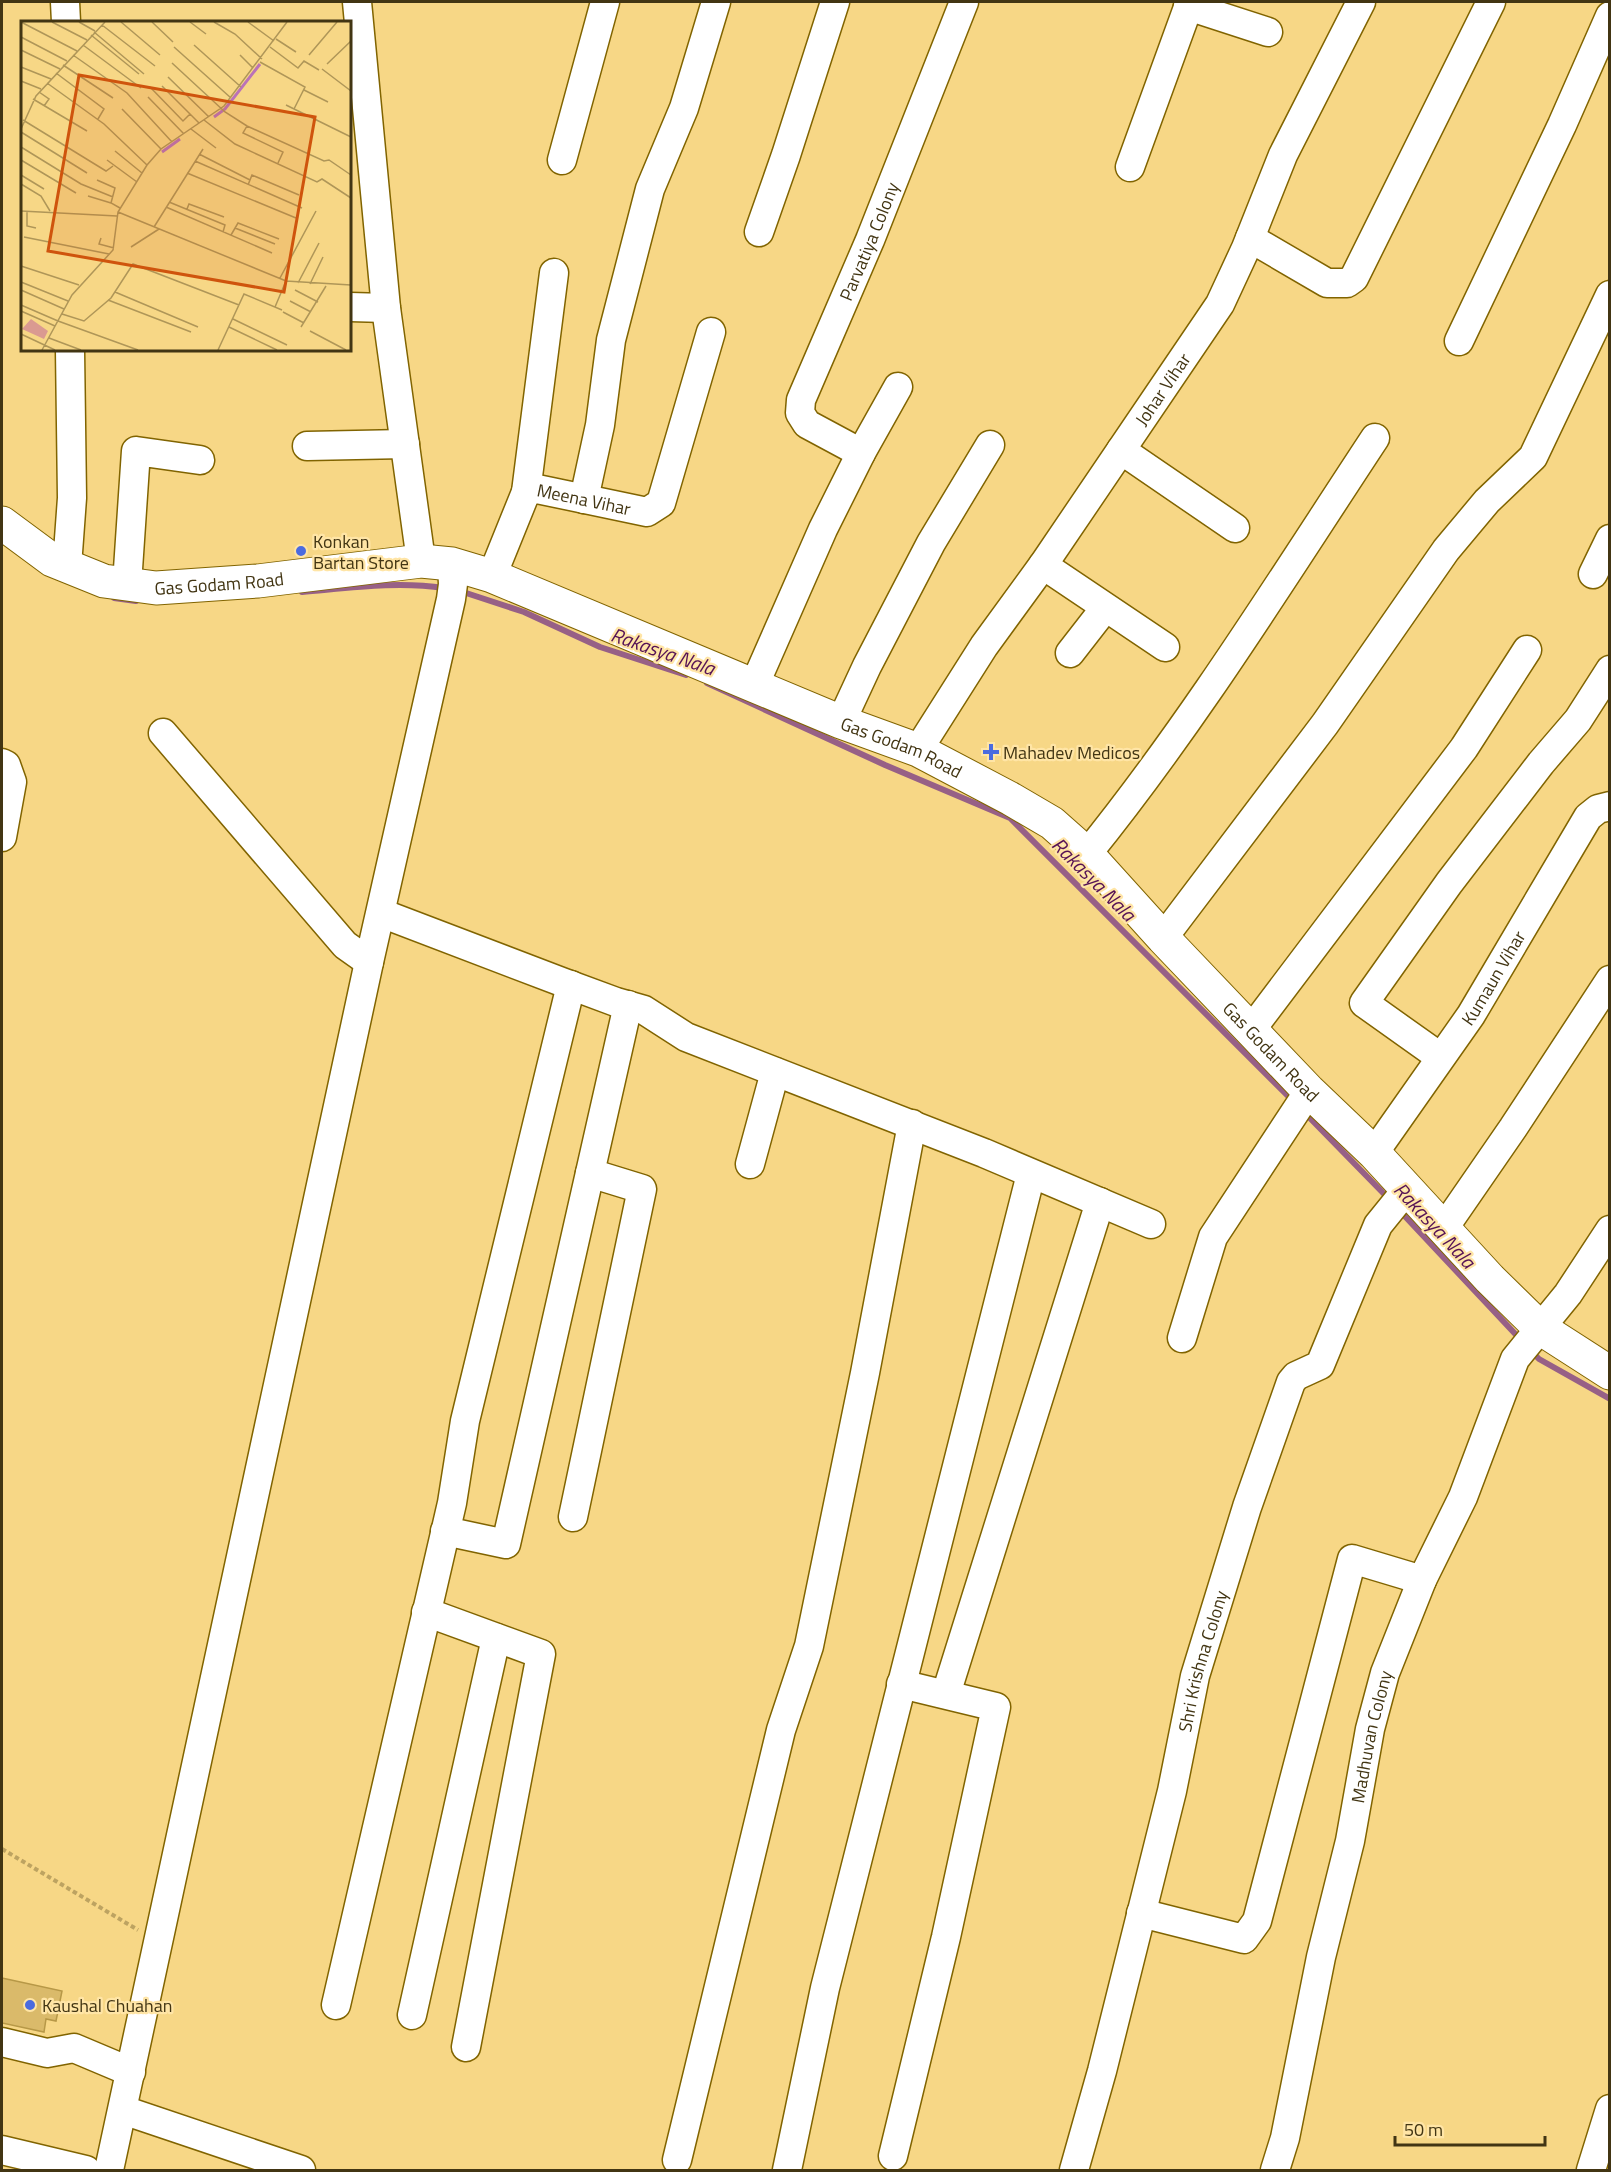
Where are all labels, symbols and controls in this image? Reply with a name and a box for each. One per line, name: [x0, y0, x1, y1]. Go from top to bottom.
inset map: [21, 21, 351, 351]
street label: Parvatiya Colony: [832, 178, 905, 305]
street label: Johar Vihar: [1128, 347, 1197, 431]
street label: Meena Vihar: [535, 476, 633, 522]
place label: Konkan Bartan Store: [313, 528, 409, 576]
marker: Konkan Bartan Store: [294, 544, 308, 558]
street label: Gas Godam Road: [153, 564, 285, 602]
water label: Rakasya Nala: [607, 619, 720, 684]
street label: Gas Godam Road: [837, 710, 967, 785]
place label: Mahadev Medicos: [1003, 739, 1140, 766]
marker: Mahadev Medicos: [984, 745, 998, 759]
water label: Rakasya Nala: [1045, 830, 1144, 929]
street label: Kumaun Vihar: [1454, 925, 1532, 1031]
street label: Gas Godam Road: [1217, 995, 1326, 1108]
water label: Rakasya Nala: [1387, 1175, 1484, 1276]
street label: Shri Krishna Colony: [1171, 1587, 1234, 1734]
street label: Madhuvan Colony: [1344, 1667, 1399, 1805]
place label: Kaushal Chuahan: [42, 1992, 172, 2019]
marker: Kaushal Chuahan: [23, 1998, 37, 2012]
scale bar: [1395, 2109, 1545, 2147]
text: 50 m: [1404, 2116, 1443, 2143]

